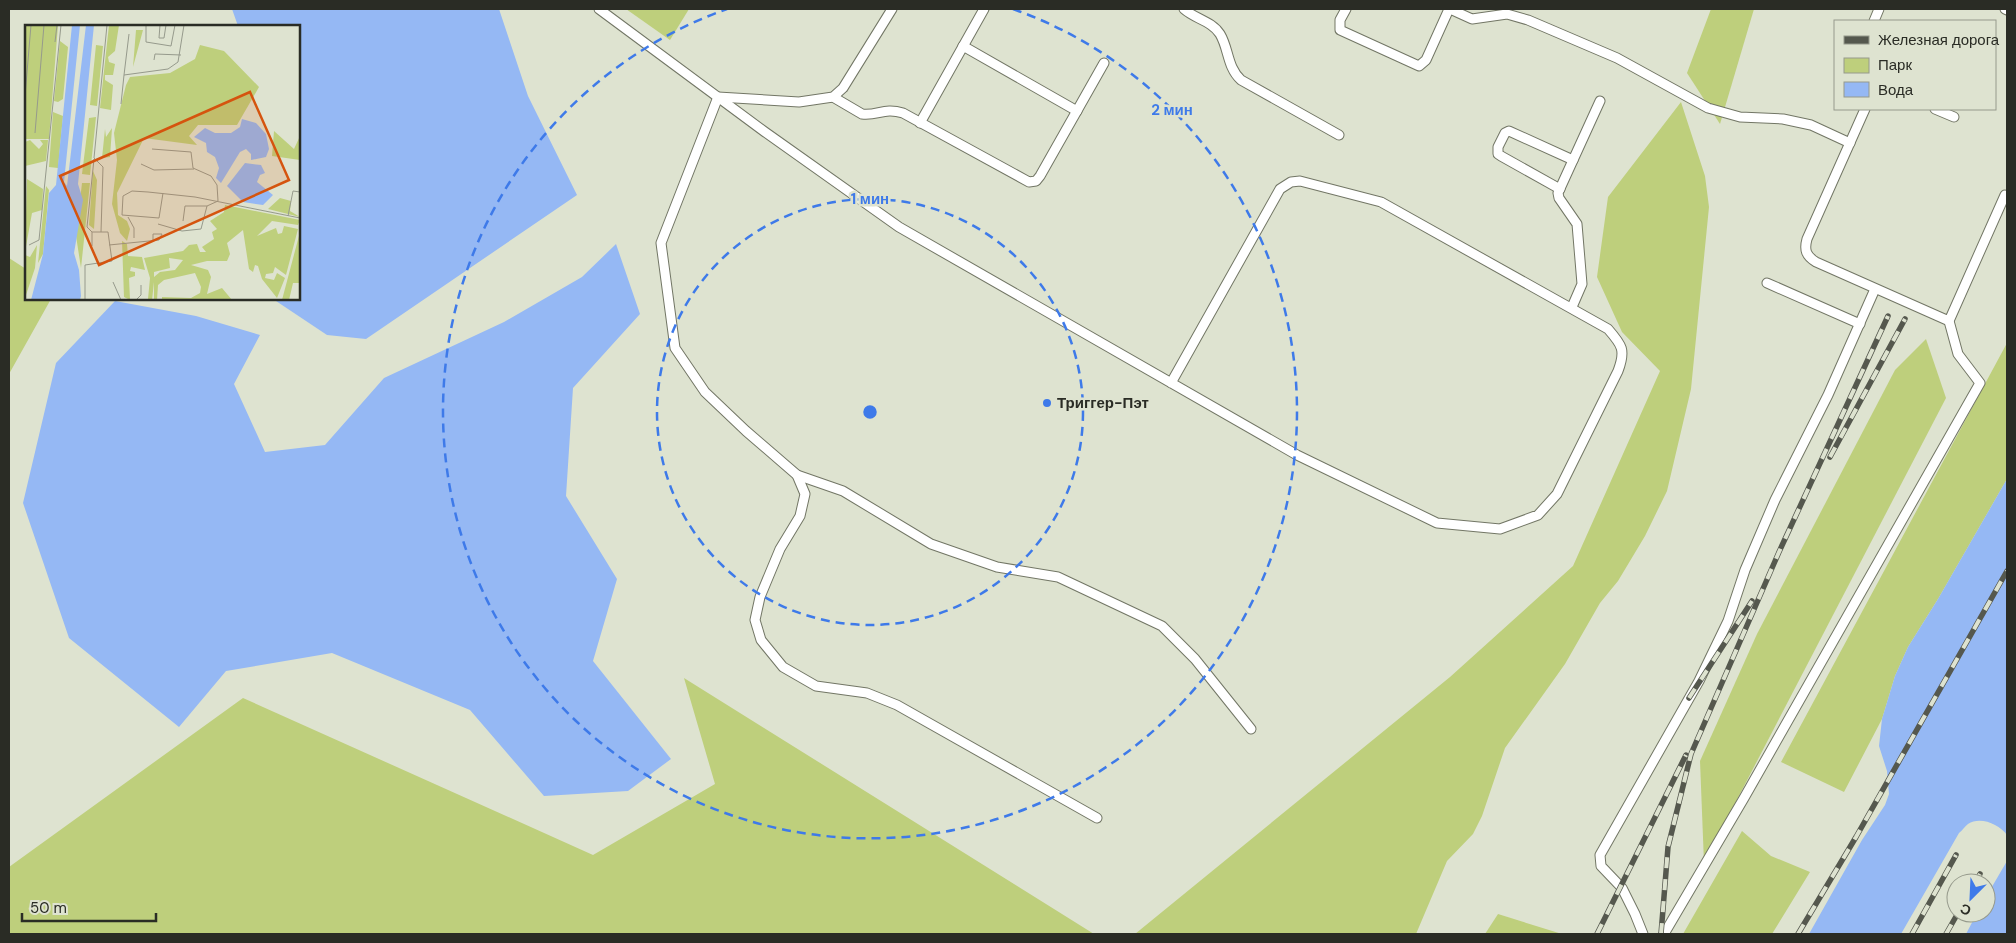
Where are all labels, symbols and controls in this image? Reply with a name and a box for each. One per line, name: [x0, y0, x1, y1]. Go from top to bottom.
legend: [1834, 20, 1996, 110]
inset map: [25, 25, 300, 300]
text: Железная дорога: [1878, 30, 2000, 50]
text: Парк: [1878, 55, 1912, 75]
text: Вода: [1878, 80, 1914, 100]
text: 2 мин: [1151, 100, 1193, 120]
text: 1 мин: [851, 189, 889, 209]
place label: Триггер-Пэт: [1057, 393, 1149, 413]
marker: Триггер-Пэт: [1041, 397, 1053, 409]
centre of rings: [861, 403, 879, 421]
north arrow: [1946, 873, 1996, 923]
scale bar: [22, 890, 156, 922]
text: 50 m: [30, 898, 67, 918]
text: С: [1957, 900, 1974, 920]

